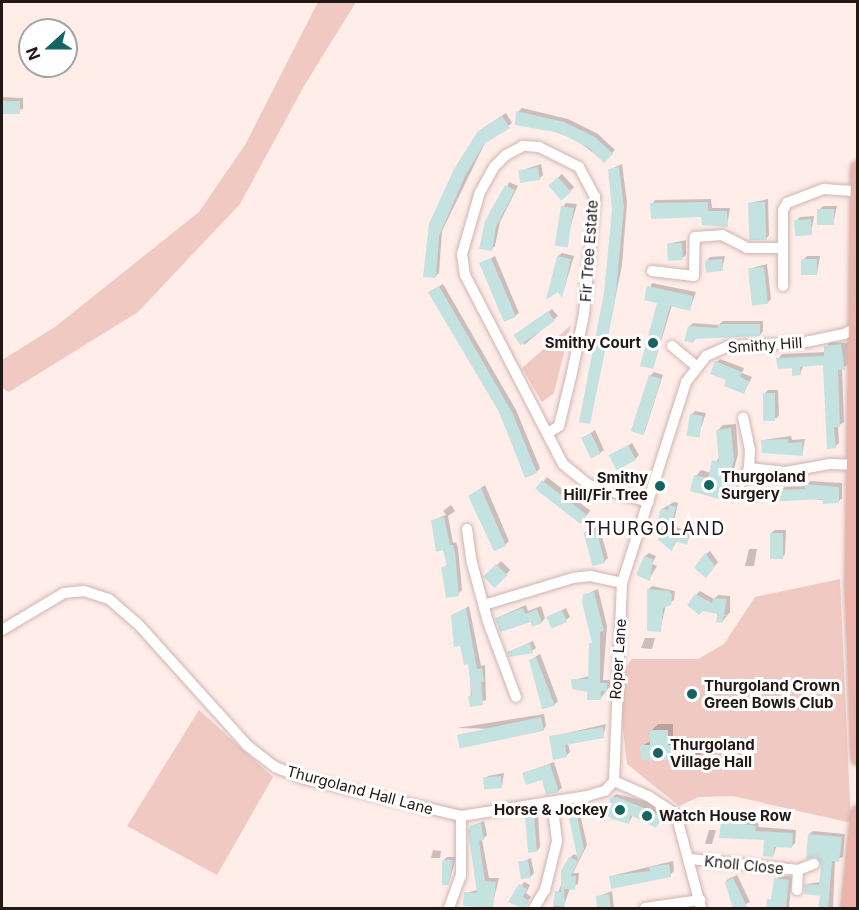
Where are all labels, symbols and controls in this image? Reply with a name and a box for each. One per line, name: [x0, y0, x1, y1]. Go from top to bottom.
north arrow: [18, 18, 78, 78]
text: N: [22, 44, 45, 63]
street label: Fir Tree Estate: [576, 199, 602, 303]
street label: Smithy Hill: [727, 333, 803, 357]
place label: Smithy Court: [545, 334, 641, 352]
marker: Smithy Court: [646, 336, 660, 350]
place label: Thurgoland Surgery: [721, 467, 806, 502]
place label: Smithy Hill/Fir Tree: [563, 468, 648, 503]
marker: Thurgoland Surgery: [702, 478, 716, 492]
marker: Smithy Hill/Fir Tree: [653, 479, 667, 493]
district label: THURGOLAND: [584, 518, 726, 540]
street label: Roper Lane: [606, 618, 630, 700]
place label: Thurgoland Crown Green Bowls Club: [704, 676, 840, 711]
marker: Thurgoland Crown Green Bowls Club: [685, 687, 699, 701]
place label: Thurgoland Village Hall: [670, 735, 755, 770]
marker: Thurgoland Village Hall: [651, 746, 665, 760]
street label: Thurgoland Hall Lane: [285, 762, 435, 818]
place label: Horse & Jockey: [494, 801, 608, 819]
marker: Horse & Jockey: [613, 803, 627, 817]
place label: Watch House Row: [659, 807, 792, 825]
marker: Watch House Row: [640, 809, 654, 823]
street label: Knoll Close: [703, 852, 785, 878]

